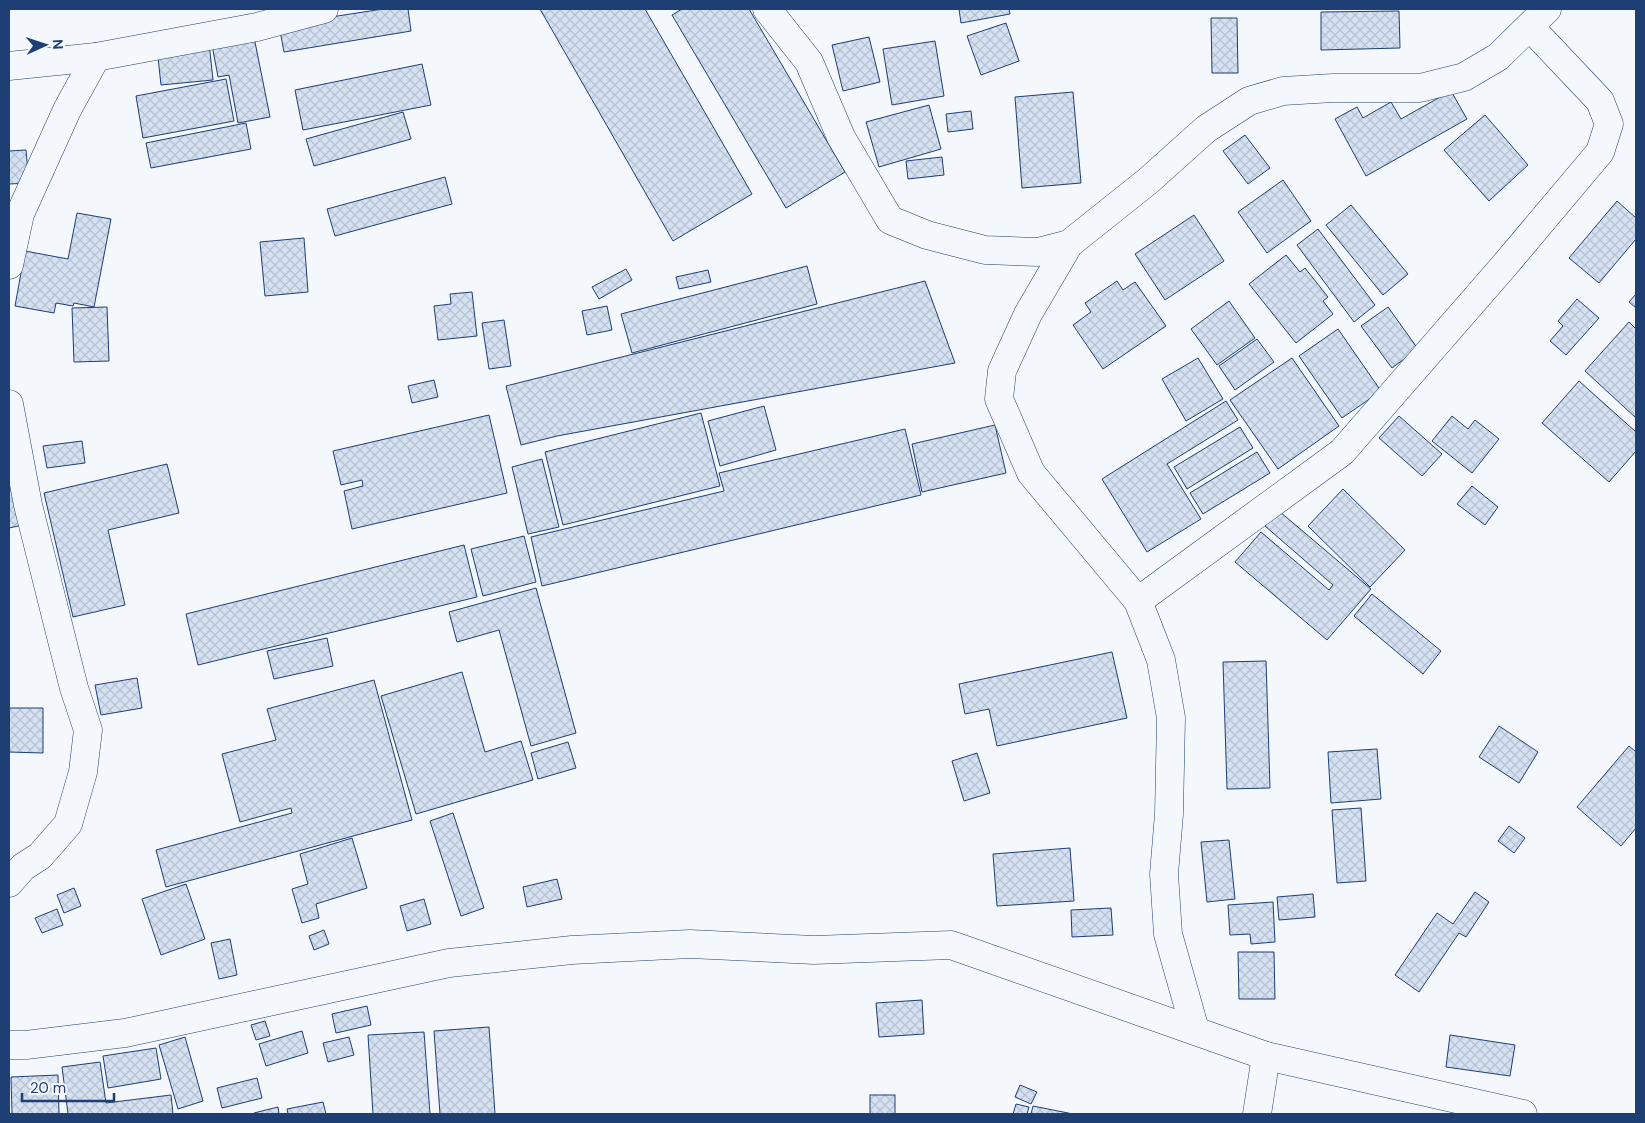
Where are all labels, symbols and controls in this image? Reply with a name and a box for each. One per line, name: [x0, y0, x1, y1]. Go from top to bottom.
north arrow: [20, 20, 70, 70]
text: N: [49, 39, 67, 50]
scale bar: [22, 1070, 115, 1102]
text: 20 m: [30, 1078, 66, 1098]

